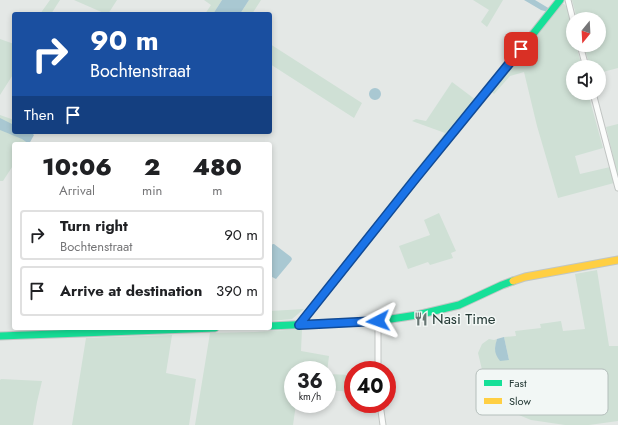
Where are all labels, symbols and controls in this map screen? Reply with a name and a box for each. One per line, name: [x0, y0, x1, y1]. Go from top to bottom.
north arrow: [566, 12, 606, 52]
map controls: [566, 12, 606, 100]
text: 90 m: [90, 20, 159, 61]
icon: right: [24, 28, 76, 80]
pin: [504, 32, 538, 66]
icon: arrive: [510, 38, 532, 60]
text: Bochtenstraat: [90, 58, 190, 84]
button: sound: [566, 60, 606, 100]
text: Then: [24, 104, 54, 126]
icon: arrive: [62, 104, 84, 126]
text: 10:06: [42, 149, 112, 184]
text: 2: [144, 149, 160, 184]
text: 480: [192, 149, 242, 184]
text: Arrival: [59, 181, 95, 200]
text: min: [142, 181, 162, 200]
text: m: [212, 181, 222, 200]
text: Turn right: [60, 215, 128, 237]
icon: right: [26, 224, 48, 246]
text: 90 m: [224, 224, 258, 246]
text: Bochtenstraat: [60, 237, 132, 256]
icon: arrive: [26, 280, 48, 302]
text: Arrive at destination: [60, 280, 202, 302]
text: 390 m: [216, 280, 258, 302]
position arrow: [357, 300, 399, 342]
place label: Nasi Time: [432, 308, 496, 330]
restaurant icon: Nasi Time: [413, 311, 429, 327]
speed limit sign: 40: [344, 361, 396, 413]
text: 36: [297, 367, 323, 396]
legend: [476, 369, 608, 415]
text: Fast: [509, 375, 527, 391]
text: km/h: [299, 389, 321, 404]
text: Slow: [509, 393, 531, 409]

